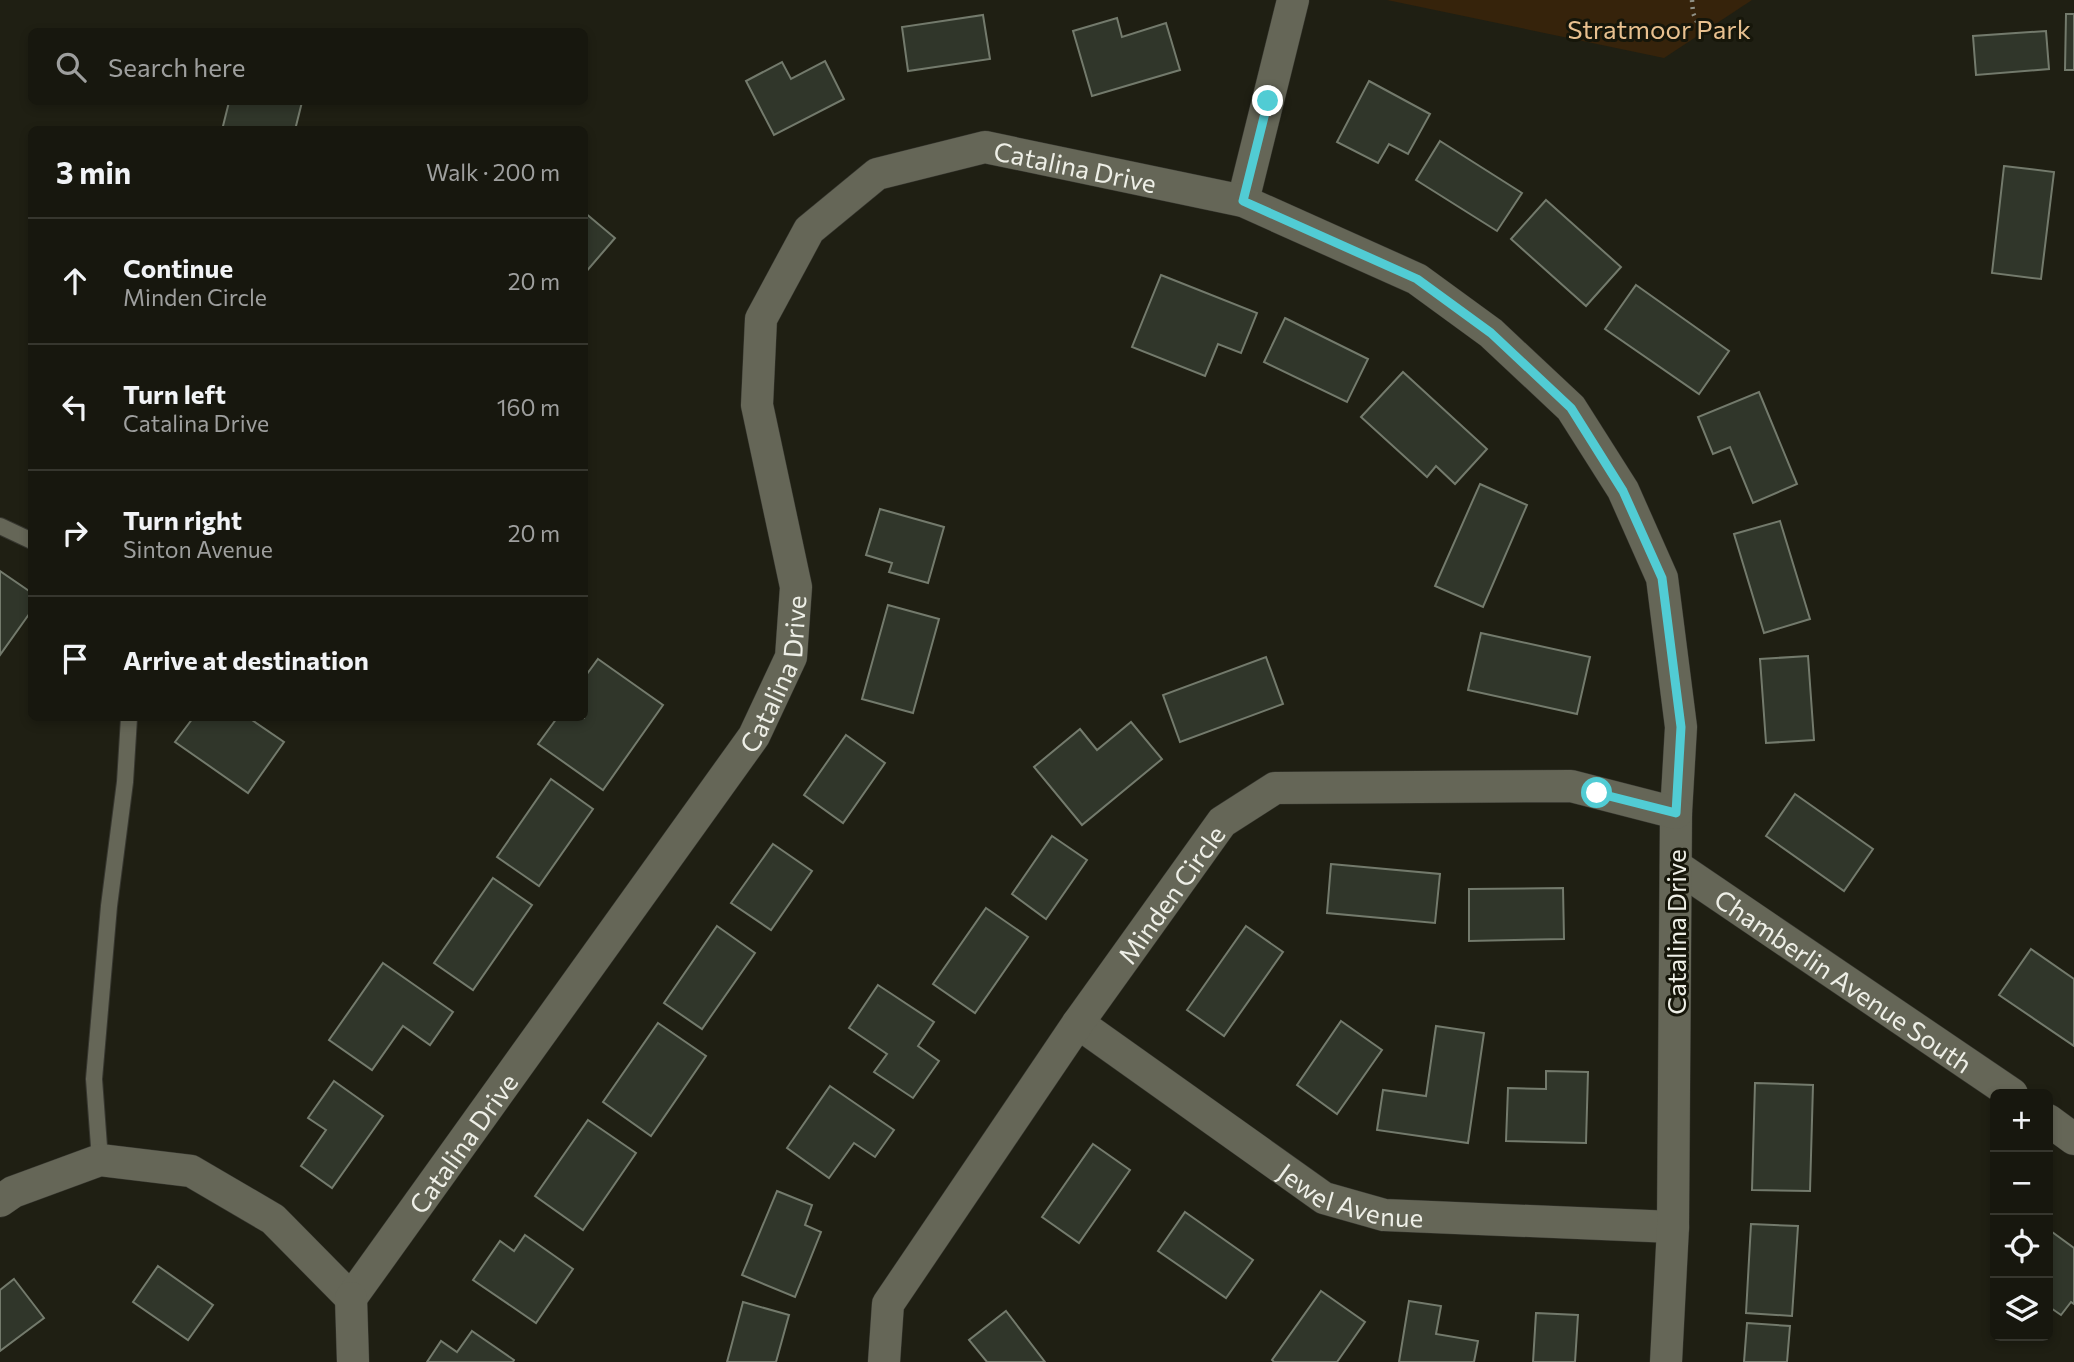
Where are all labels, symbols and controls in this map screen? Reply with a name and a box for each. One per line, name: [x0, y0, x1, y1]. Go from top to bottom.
park label: Stratmoor Park: [1567, 13, 1751, 44]
search box: [28, 28, 588, 105]
icon: search: [52, 48, 90, 86]
text: Search here: [108, 51, 246, 82]
route end: [1252, 85, 1283, 116]
street label: Catalina Drive: [991, 134, 1159, 198]
text: 3 min: [56, 153, 131, 190]
text: Walk · 200 m: [426, 158, 560, 186]
text: Continue: [123, 252, 233, 283]
icon: ahead: [56, 262, 94, 300]
text: 20 m: [508, 267, 560, 295]
text: Minden Circle: [123, 283, 267, 311]
text: Turn left: [123, 378, 226, 409]
icon: left: [56, 388, 94, 426]
text: 160 m: [497, 393, 560, 421]
text: Catalina Drive: [123, 409, 269, 437]
text: Turn right: [123, 504, 242, 535]
icon: right: [56, 514, 94, 552]
text: 20 m: [508, 519, 560, 547]
text: Sinton Avenue: [123, 535, 273, 563]
street label: Catalina Drive: [732, 594, 811, 758]
icon: arrive: [56, 640, 94, 678]
text: Arrive at destination: [123, 644, 369, 675]
route start: [1581, 777, 1612, 808]
street label: Minden Circle: [1110, 819, 1230, 969]
street label: Catalina Drive: [1660, 849, 1691, 1015]
street label: Chamberlin Avenue South: [1709, 882, 1979, 1078]
street label: Catalina Drive: [402, 1067, 523, 1219]
map controls: [1990, 1089, 2053, 1341]
button: +: [1990, 1089, 2053, 1152]
button: −: [1990, 1152, 2053, 1215]
street label: Jewel Avenue: [1273, 1155, 1424, 1232]
button: locate: [1990, 1215, 2053, 1278]
button: layers: [1990, 1278, 2053, 1341]

